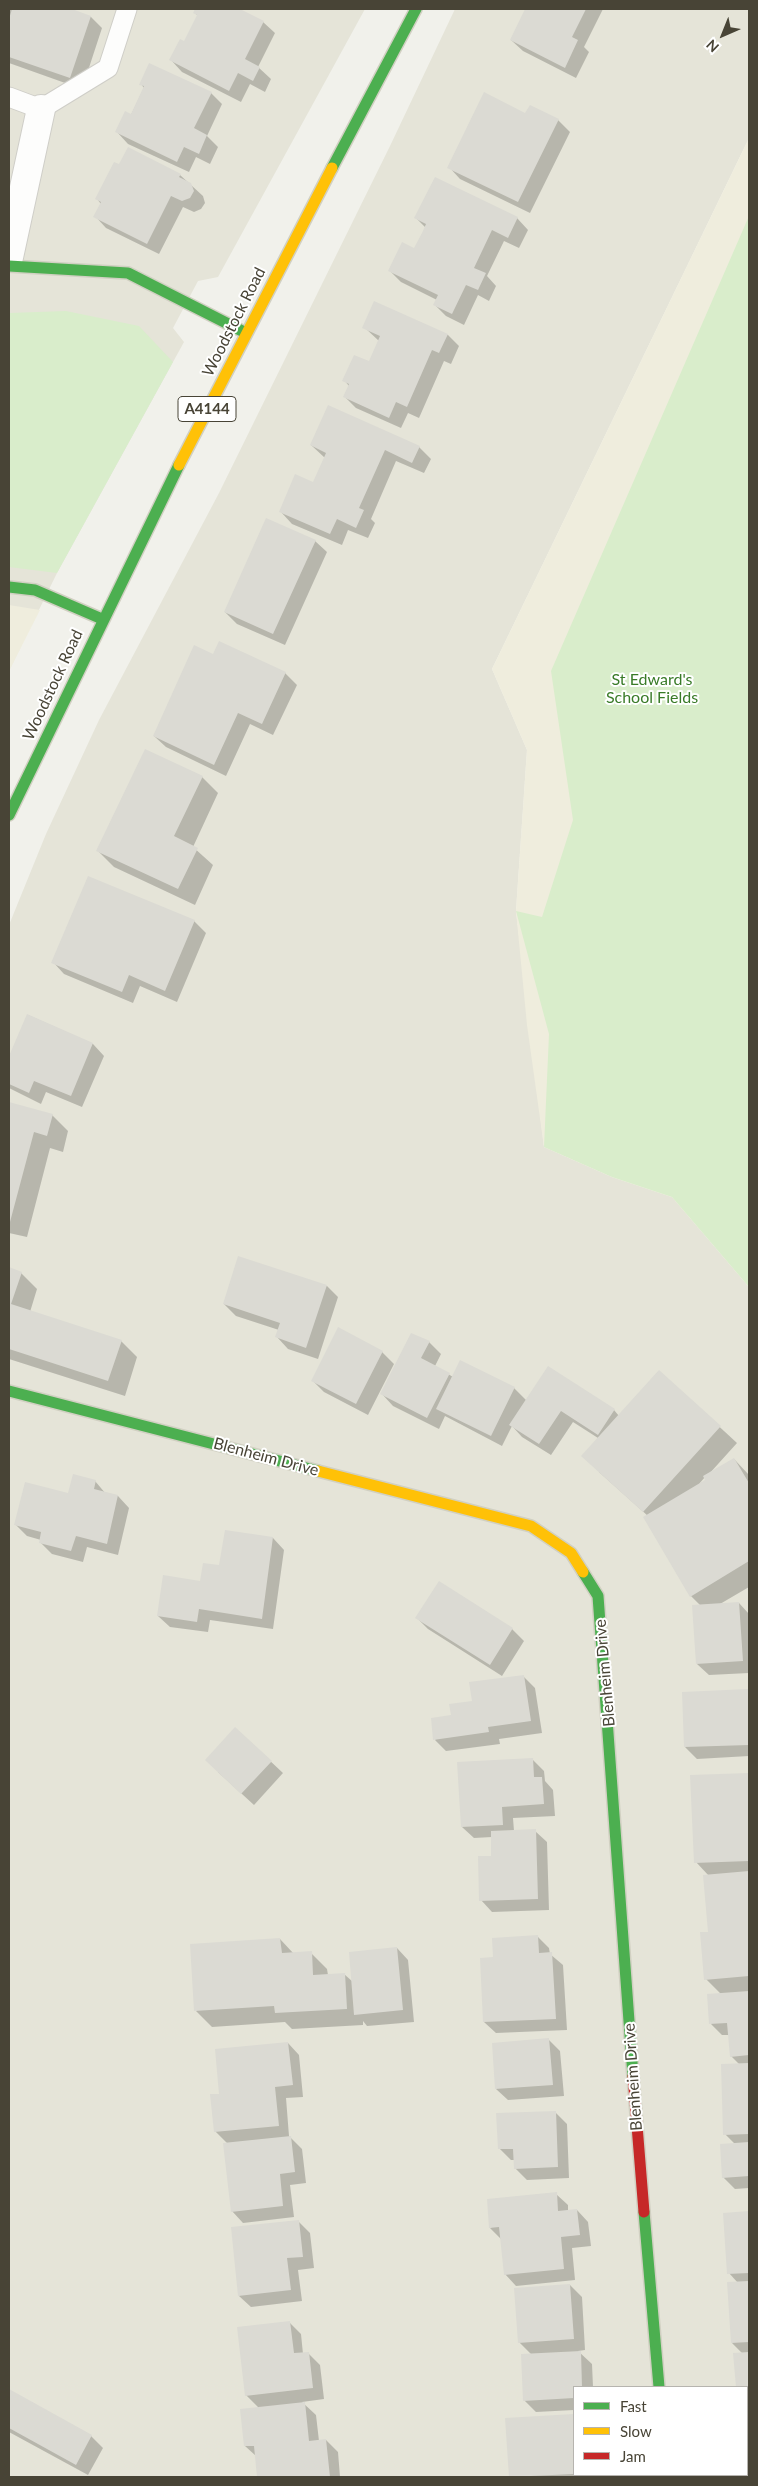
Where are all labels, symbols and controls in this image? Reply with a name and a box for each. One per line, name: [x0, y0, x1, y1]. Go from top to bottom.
north arrow: [698, 10, 748, 60]
text: N: [702, 36, 722, 56]
street label: Woodstock Road: [198, 264, 270, 380]
road number: A4144: [178, 396, 236, 422]
street label: Woodstock Road: [19, 627, 87, 743]
park label: St Edward's School Fields: [606, 670, 698, 708]
street label: Blenheim Drive: [211, 1434, 321, 1480]
street label: Blenheim Drive: [591, 1618, 619, 1728]
street label: Blenheim Drive: [620, 2022, 646, 2132]
legend: [573, 2386, 748, 2476]
text: Fast: [620, 2397, 647, 2415]
text: Slow: [620, 2422, 652, 2440]
text: Jam: [620, 2447, 646, 2465]

